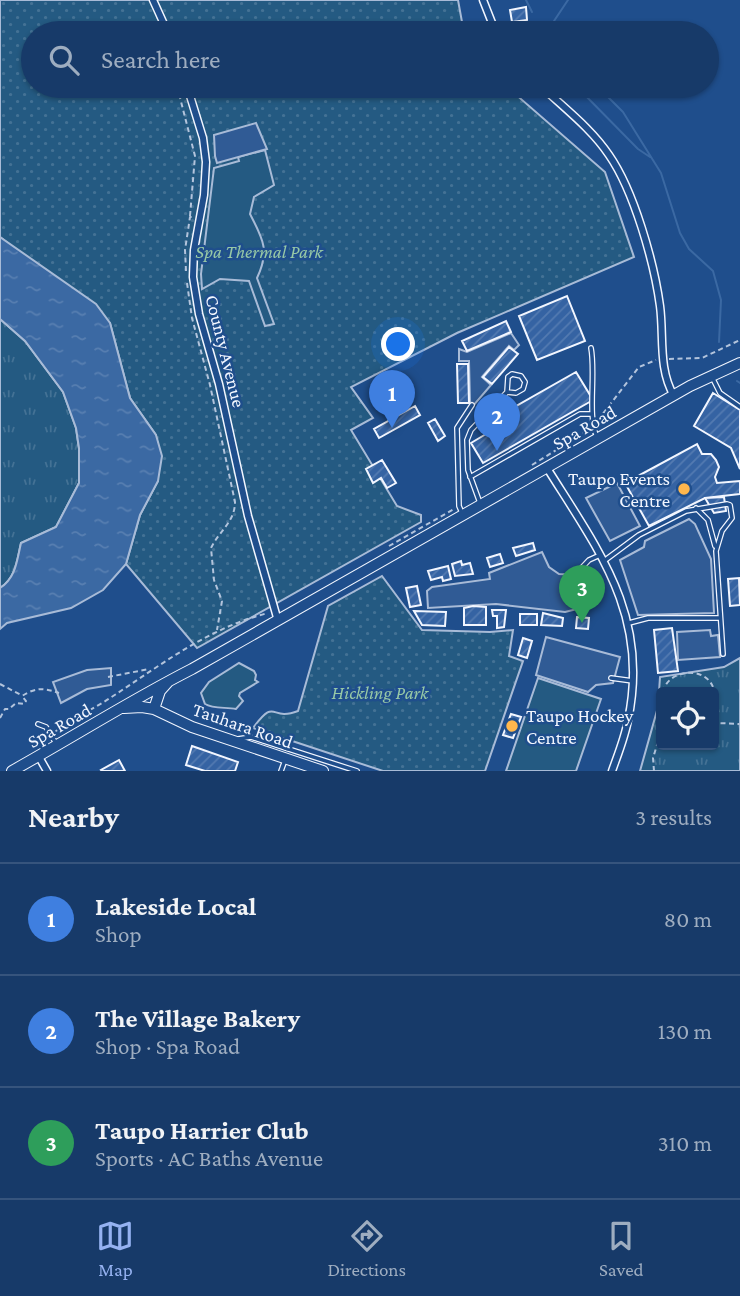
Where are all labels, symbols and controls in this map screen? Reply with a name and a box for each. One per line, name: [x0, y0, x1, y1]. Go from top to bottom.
search box: [21, 21, 719, 98]
icon: search: [45, 41, 83, 79]
text: Search here: [101, 45, 220, 74]
park label: Spa Thermal Park: [195, 241, 324, 262]
street label: County Avenue: [201, 293, 250, 410]
your location: [381, 327, 415, 361]
pin: 1: [369, 370, 415, 428]
pin: 2: [474, 393, 520, 451]
street label: Spa Road: [549, 401, 620, 454]
place label: Taupo Events Centre: [568, 468, 670, 511]
marker: Taupo Events Centre: [676, 481, 692, 497]
pin: 3: [559, 565, 605, 623]
park label: Hickling Park: [332, 682, 429, 703]
map controls: [656, 687, 719, 750]
button: locate: [656, 687, 719, 750]
street label: Tauhara Road: [190, 698, 296, 752]
street label: Spa Road: [24, 699, 95, 752]
place label: Taupo Hockey Centre: [526, 705, 633, 748]
marker: Taupo Hockey Centre: [504, 718, 520, 734]
text: Nearby: [28, 800, 119, 833]
text: 3 results: [635, 804, 712, 830]
text: Lakeside Local: [95, 892, 256, 921]
text: 1: [47, 906, 55, 932]
text: 80 m: [664, 906, 712, 932]
text: Shop: [95, 921, 142, 947]
text: The Village Bakery: [95, 1004, 300, 1033]
text: 2: [45, 1018, 57, 1044]
text: 130 m: [658, 1018, 712, 1044]
text: Shop · Spa Road: [95, 1033, 240, 1059]
text: Taupo Harrier Club: [95, 1116, 309, 1145]
text: 3: [45, 1130, 57, 1156]
text: 310 m: [658, 1130, 712, 1156]
text: Sports · AC Baths Avenue: [95, 1145, 323, 1171]
tab: Map: [96, 1217, 134, 1280]
tab: Directions: [327, 1217, 406, 1280]
tab: Saved: [599, 1217, 644, 1280]

